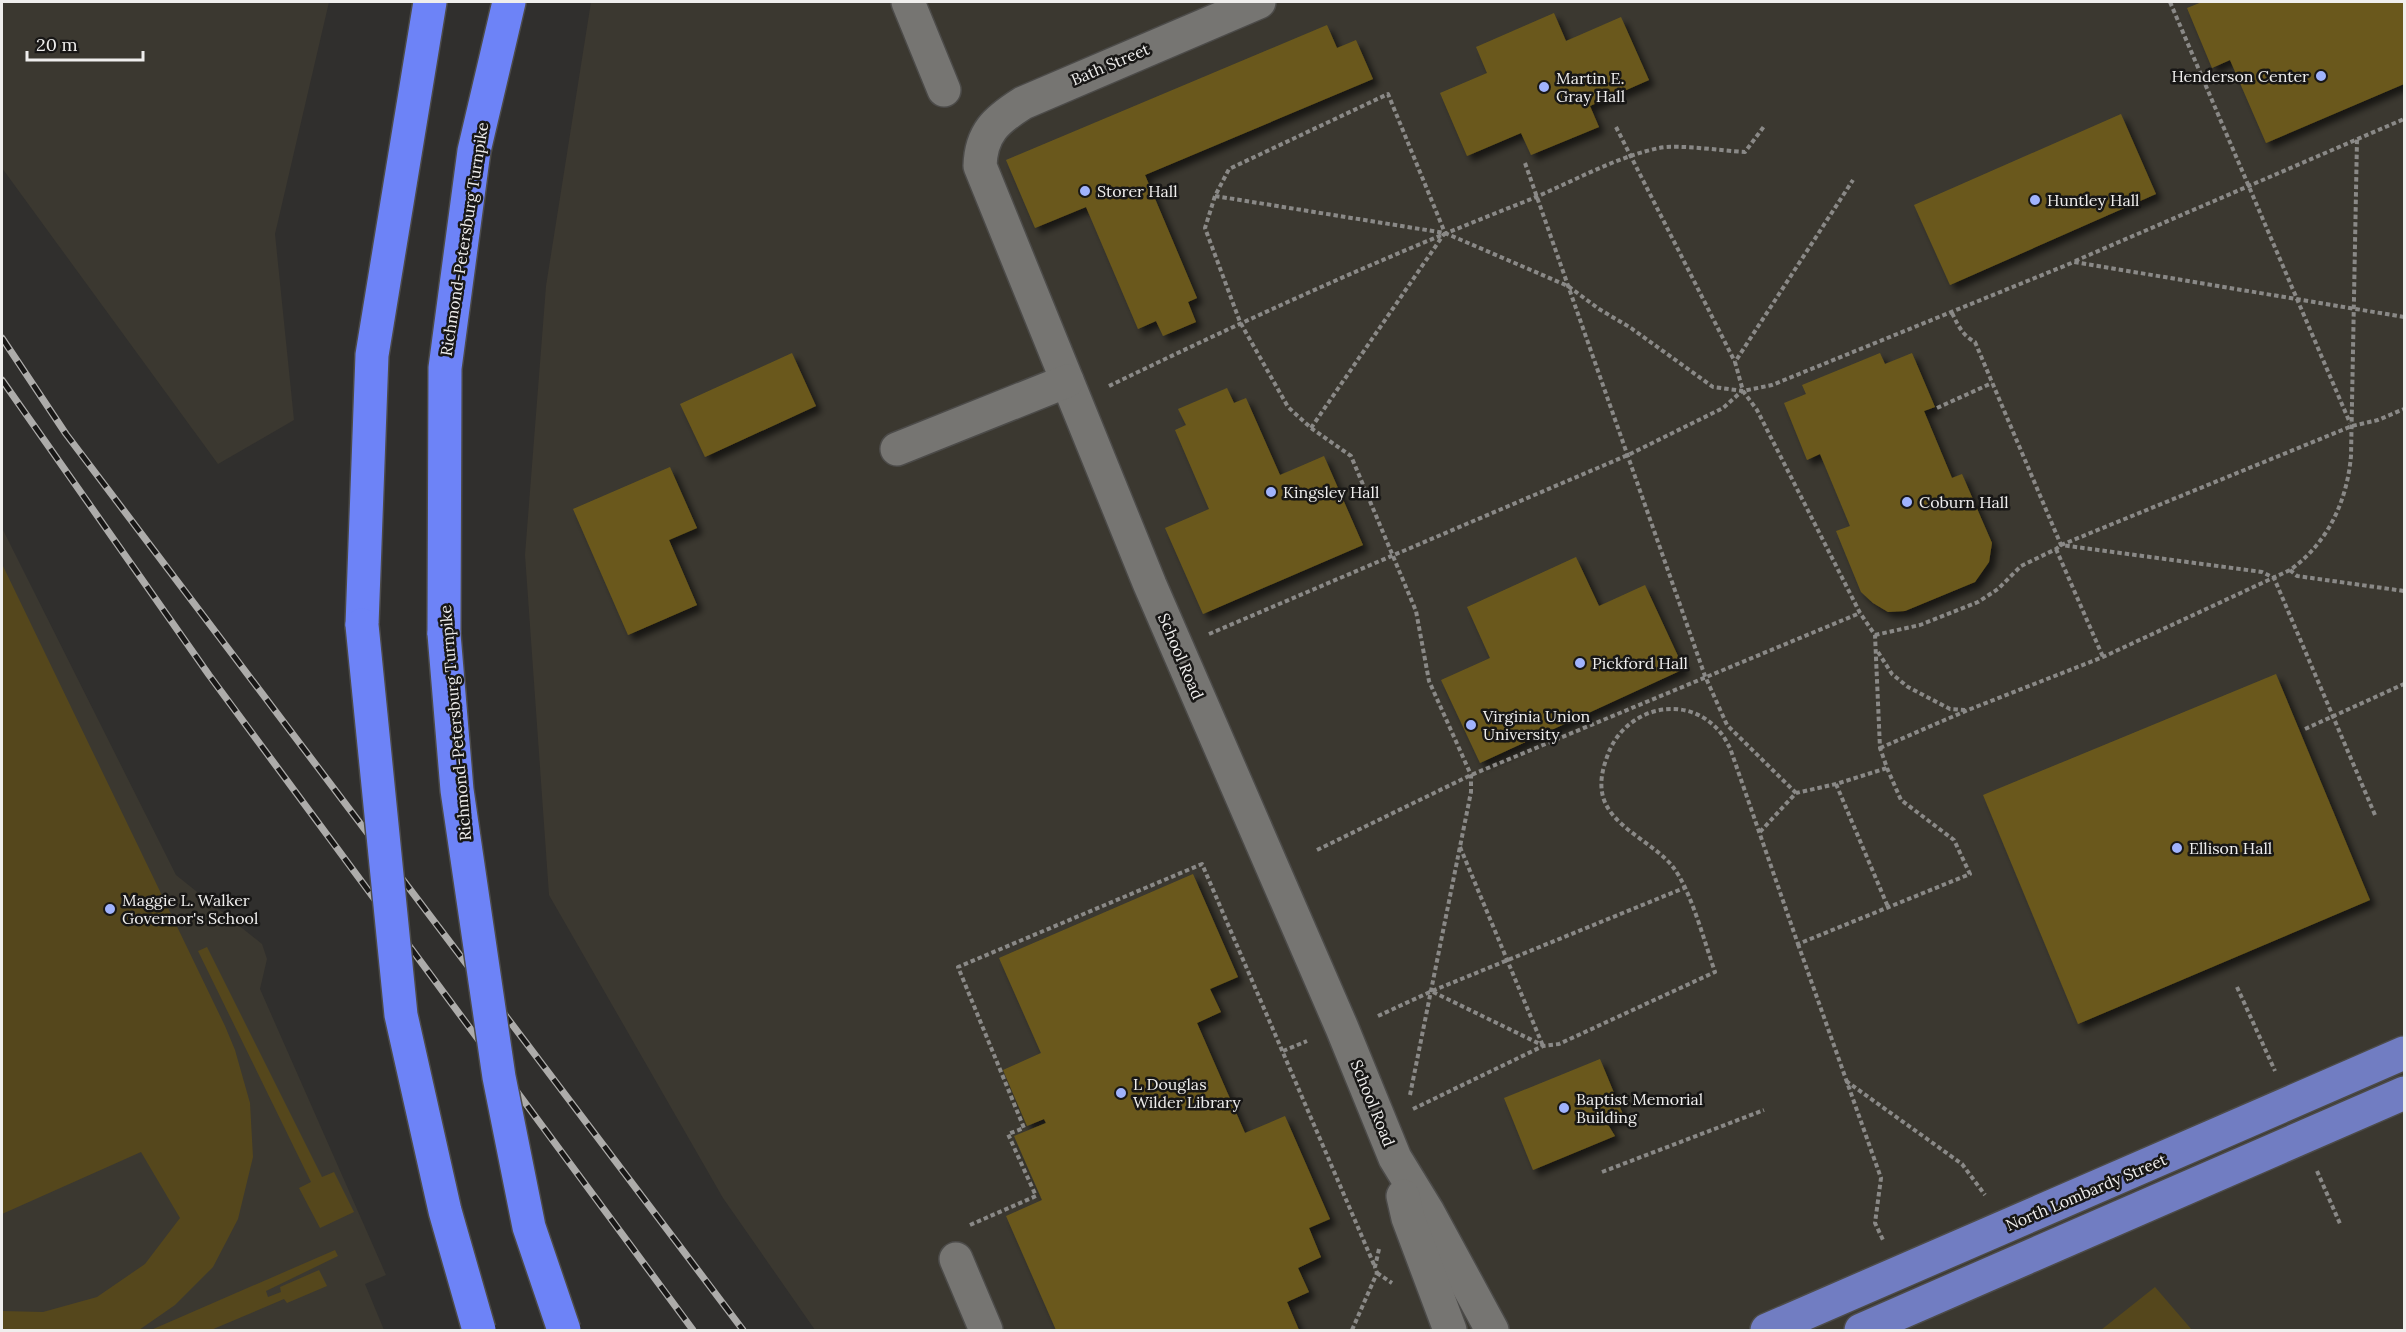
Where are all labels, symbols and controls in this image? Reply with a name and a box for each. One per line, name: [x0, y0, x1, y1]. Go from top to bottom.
scale bar: [27, 24, 142, 62]
text: 20 m: [36, 33, 78, 56]
street label: Bath Street: [1068, 38, 1153, 90]
place label: Henderson Center: [2171, 66, 2309, 86]
place label: Martin E. Gray Hall: [1556, 68, 1625, 106]
marker: Henderson Center: [2314, 69, 2328, 83]
marker: Martin E. Gray Hall: [1537, 80, 1551, 94]
street label: Richmond-Petersburg Turnpike: [436, 120, 492, 357]
place label: Storer Hall: [1097, 181, 1178, 201]
marker: Storer Hall: [1078, 184, 1092, 198]
place label: Huntley Hall: [2047, 190, 2139, 210]
marker: Huntley Hall: [2028, 193, 2042, 207]
place label: Kingsley Hall: [1283, 482, 1379, 502]
marker: Kingsley Hall: [1264, 485, 1278, 499]
place label: Coburn Hall: [1919, 492, 2009, 512]
marker: Coburn Hall: [1900, 495, 1914, 509]
street label: Richmond-Petersburg Turnpike: [435, 604, 475, 842]
street label: School Road: [1154, 610, 1208, 702]
place label: Pickford Hall: [1592, 653, 1688, 673]
marker: Pickford Hall: [1573, 656, 1587, 670]
place label: Virginia Union University: [1482, 706, 1591, 744]
marker: Virginia Union University: [1464, 718, 1478, 732]
place label: Ellison Hall: [2189, 838, 2272, 858]
marker: Ellison Hall: [2170, 841, 2184, 855]
place label: Maggie L. Walker Governor's School: [122, 890, 258, 928]
marker: Maggie L. Walker Governor's School: [103, 902, 117, 916]
street label: School Road: [1347, 1057, 1400, 1150]
place label: L Douglas Wilder Library: [1133, 1074, 1241, 1112]
marker: L Douglas Wilder Library: [1114, 1086, 1128, 1100]
place label: Baptist Memorial Building: [1576, 1089, 1703, 1127]
marker: Baptist Memorial Building: [1557, 1101, 1571, 1115]
street label: North Lombardy Street: [2002, 1149, 2170, 1235]

